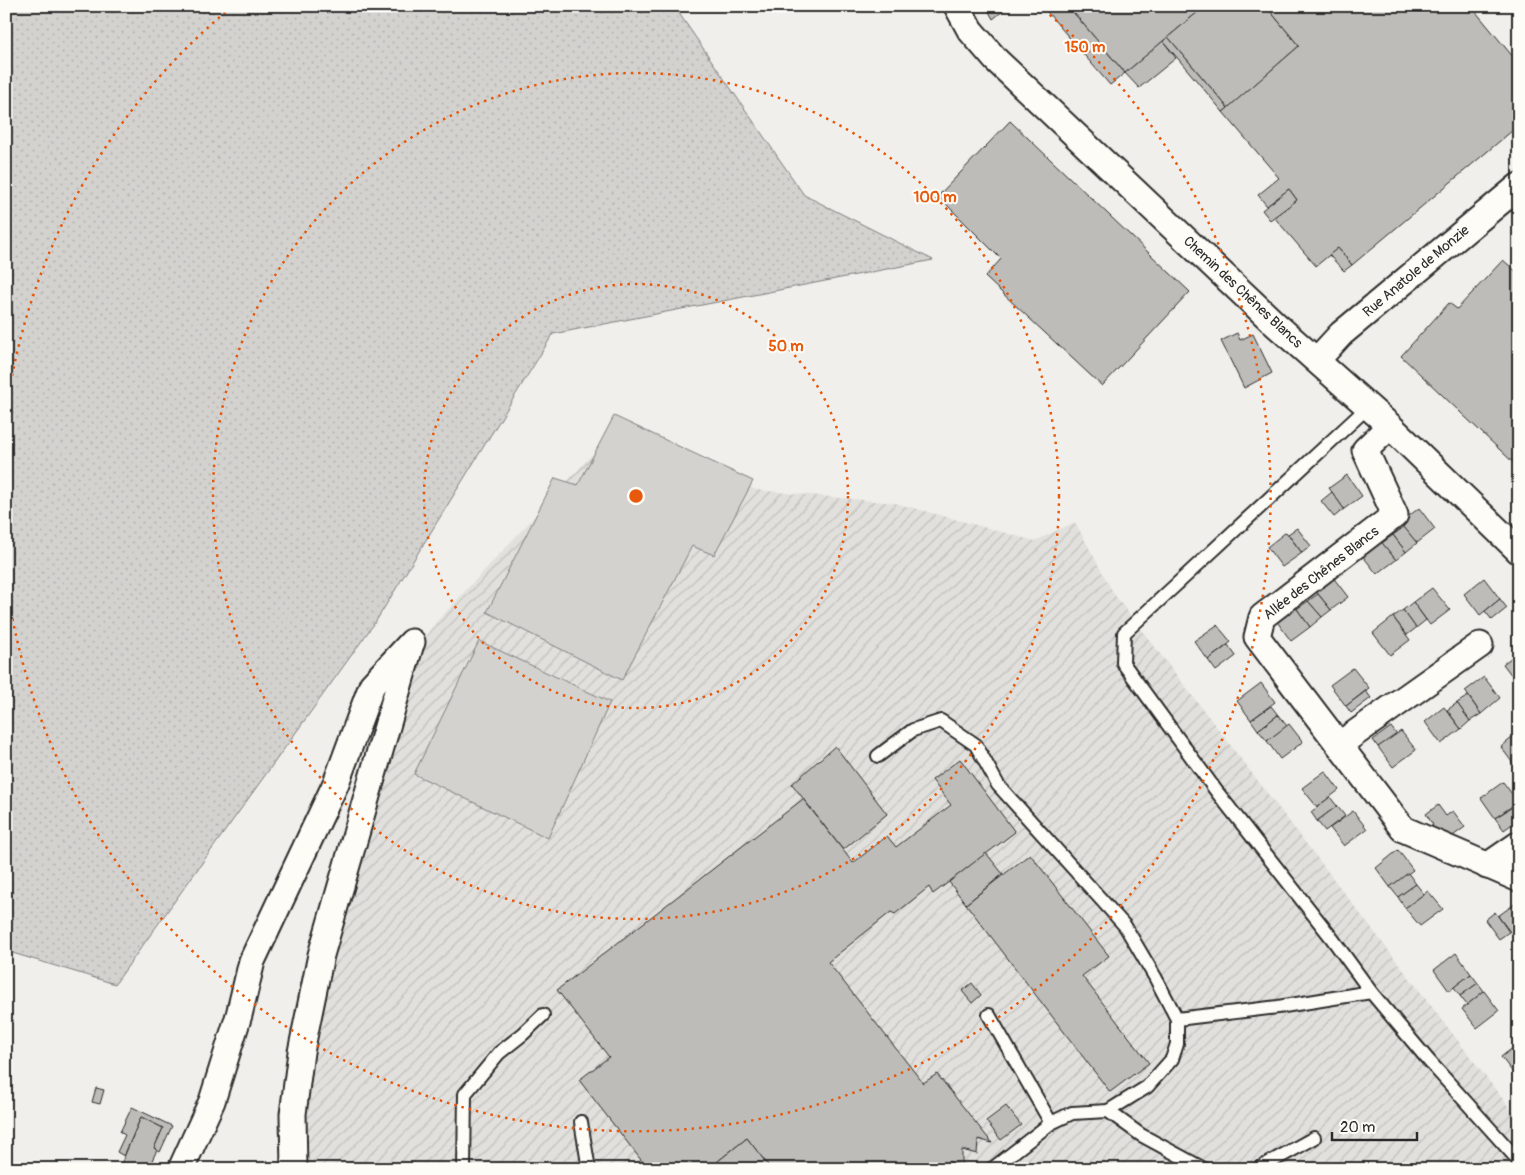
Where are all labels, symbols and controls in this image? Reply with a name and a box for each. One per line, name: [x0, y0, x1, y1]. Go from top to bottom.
text: 150 m: [1065, 38, 1105, 57]
text: 100 m: [914, 188, 956, 207]
street label: Rue Anatole de Monzie: [1359, 221, 1473, 320]
street label: Chemin des Chênes Blancs: [1180, 232, 1307, 352]
text: 50 m: [769, 337, 803, 356]
centre of rings: [627, 487, 645, 505]
street label: Allée des Chênes Blancs: [1260, 522, 1383, 623]
scale bar: [1332, 1110, 1418, 1142]
text: 20 m: [1340, 1118, 1375, 1137]

